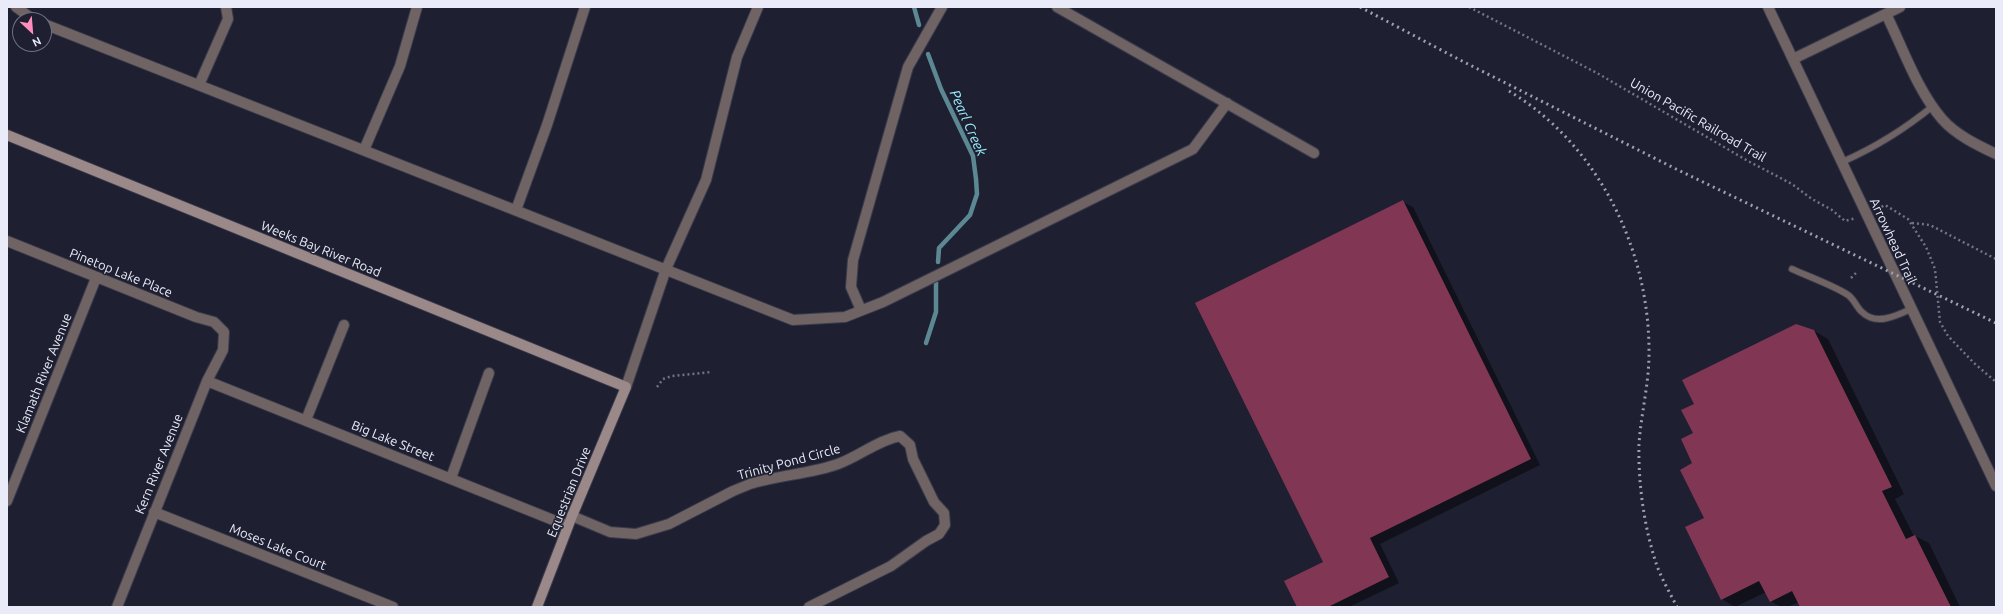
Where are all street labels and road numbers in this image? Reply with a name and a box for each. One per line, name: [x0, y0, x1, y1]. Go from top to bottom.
street label: Union Pacific Railroad Trail: [1627, 75, 1769, 165]
street label: Arrowhead Trail: [1866, 196, 1920, 286]
street label: Weeks Bay River Road: [259, 218, 383, 280]
street label: Pinetop Lake Place: [67, 245, 175, 301]
street label: Klamath River Avenue: [13, 311, 75, 435]
street label: Kern River Avenue: [132, 412, 186, 516]
street label: Big Lake Street: [349, 417, 437, 465]
street label: Trinity Pond Circle: [736, 441, 842, 483]
street label: Equestrian Drive: [544, 445, 594, 539]
street label: Moses Lake Court: [227, 520, 329, 574]

